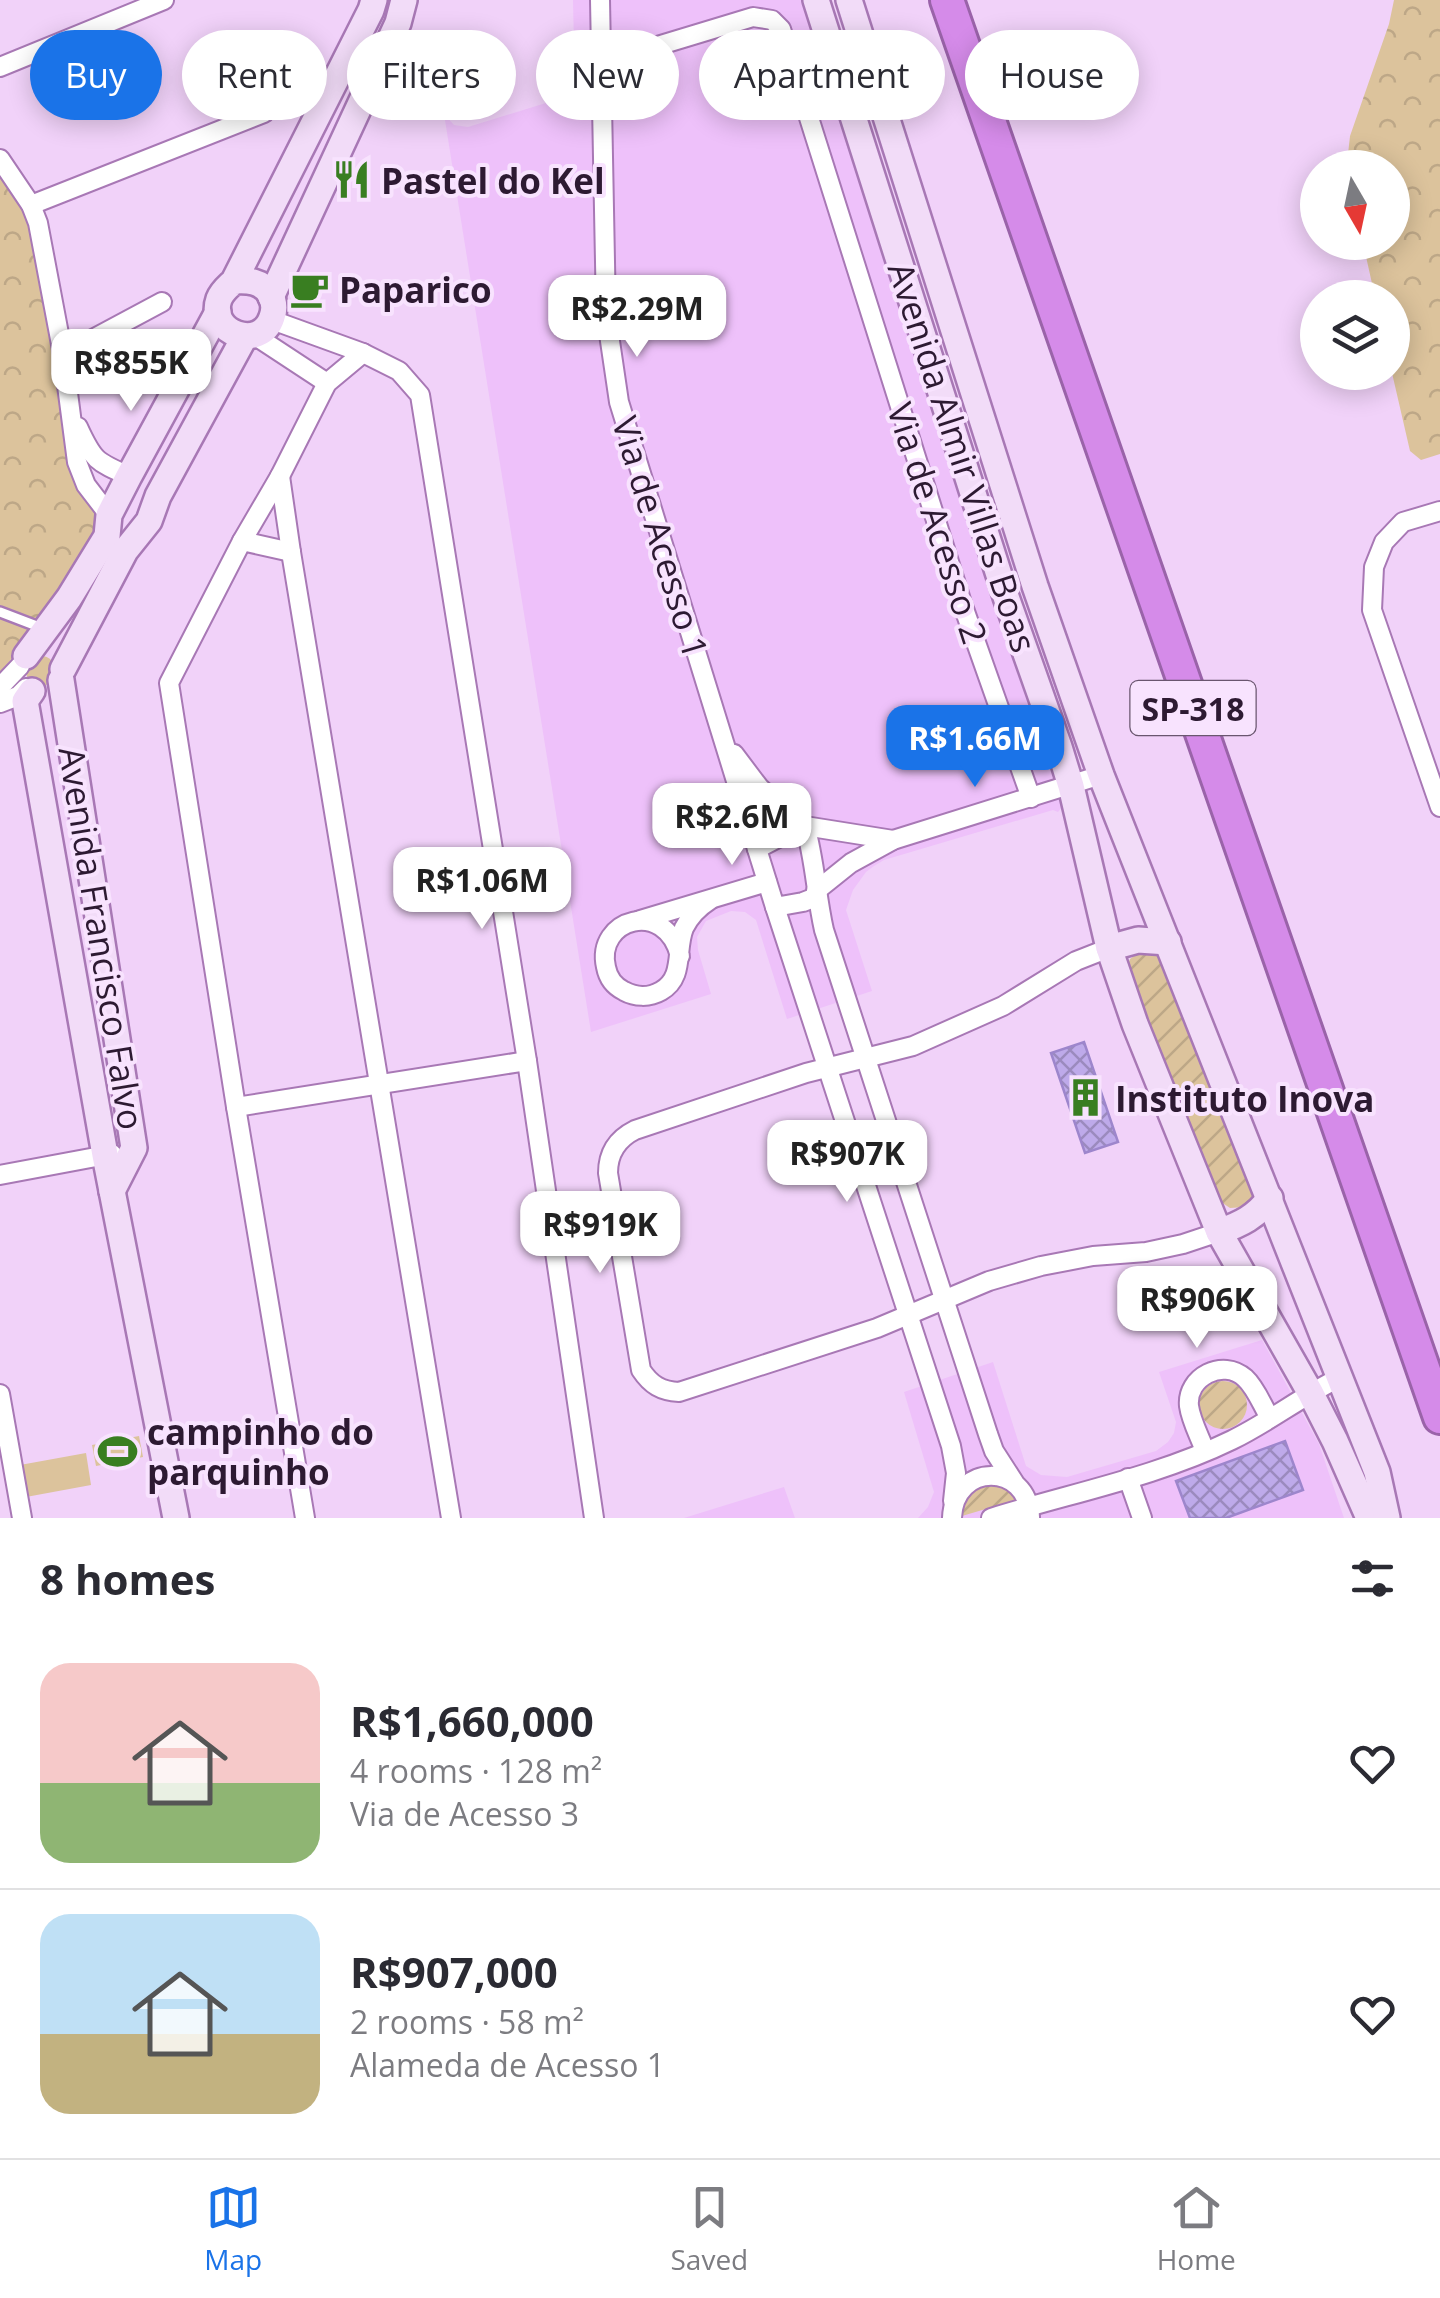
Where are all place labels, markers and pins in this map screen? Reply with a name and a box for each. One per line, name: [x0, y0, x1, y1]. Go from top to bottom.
place label: Pastel do Kel: [381, 157, 605, 204]
restaurant icon: Pastel do Kel: [330, 159, 372, 201]
place label: Paparico: [339, 266, 492, 313]
cafe icon: Paparico: [288, 268, 330, 310]
pin: R$2.29M: [545, 275, 729, 360]
pin: R$855K: [50, 329, 212, 414]
pin: R$1.66M: [883, 705, 1067, 790]
pin: R$2.6M: [651, 783, 813, 868]
pin: R$1.06M: [390, 847, 574, 932]
place label: Instituto Inova: [1115, 1075, 1374, 1122]
building icon: Instituto Inova: [1064, 1077, 1106, 1119]
pin: R$907K: [766, 1120, 928, 1205]
pin: R$919K: [519, 1191, 681, 1276]
pin: R$906K: [1116, 1266, 1278, 1351]
place label: campinho do parquinho: [147, 1408, 374, 1495]
sports icon: campinho do parquinho: [96, 1430, 138, 1472]

